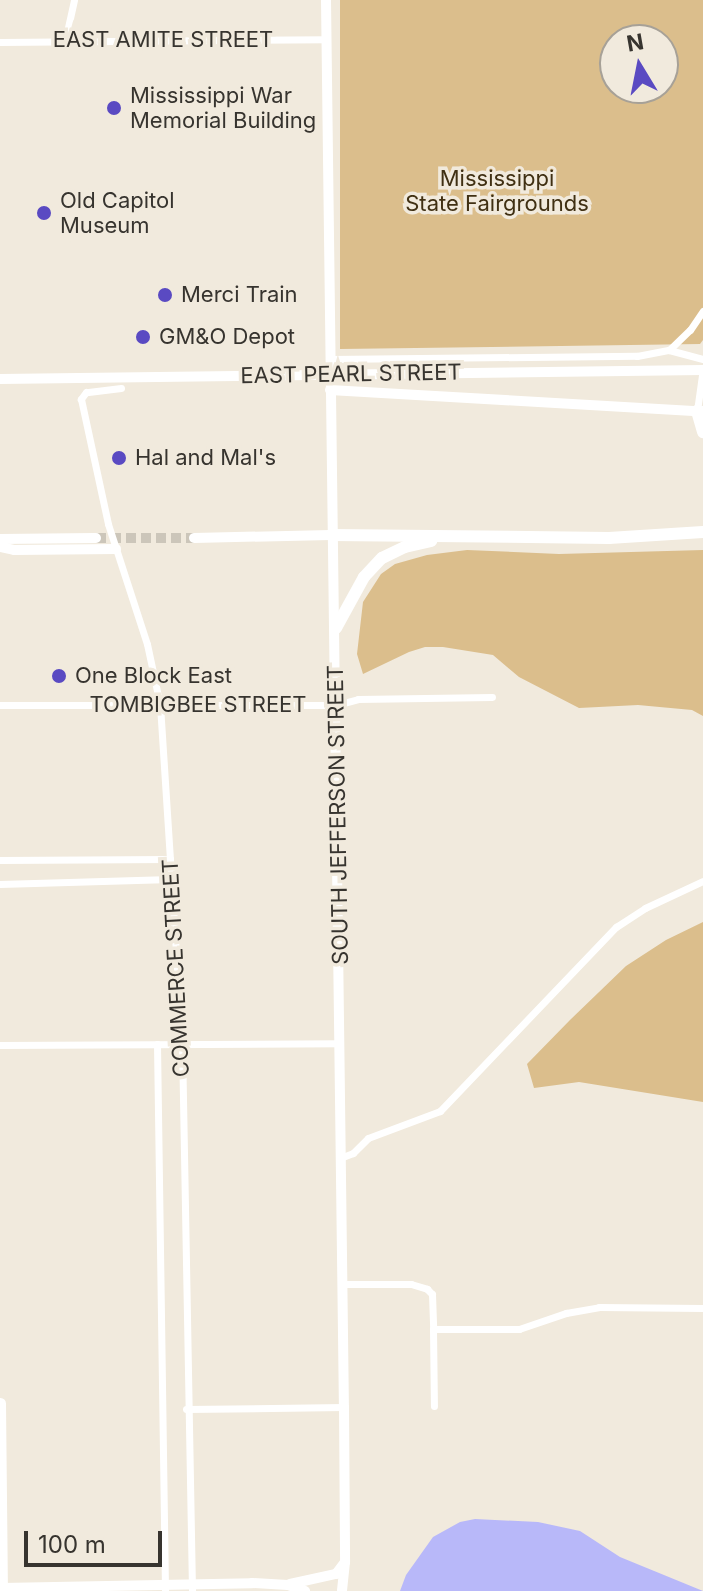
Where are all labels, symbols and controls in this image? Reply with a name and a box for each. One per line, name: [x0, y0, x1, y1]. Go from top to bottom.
north arrow: [599, 24, 679, 104]
street label: EAST AMITE STREET: [53, 27, 273, 53]
text: N: [625, 28, 646, 57]
place label: Mississippi War Memorial Building: [130, 82, 316, 134]
marker: Mississippi War Memorial Building: [105, 99, 123, 117]
park label: Mississippi State Fairgrounds: [405, 165, 589, 216]
place label: Old Capitol Museum: [60, 187, 175, 238]
marker: Old Capitol Museum: [35, 204, 53, 222]
place label: Merci Train: [181, 282, 298, 308]
marker: Merci Train: [156, 286, 174, 304]
place label: GM&O Depot: [159, 324, 295, 350]
marker: GM&O Depot: [134, 328, 152, 346]
street label: EAST PEARL STREET: [240, 359, 462, 389]
place label: Hal and Mal's: [135, 445, 276, 471]
marker: Hal and Mal's: [110, 449, 128, 467]
place label: One Block East: [75, 663, 232, 689]
street label: SOUTH JEFFERSON STREET: [322, 665, 354, 965]
marker: One Block East: [50, 667, 68, 685]
street label: TOMBIGBEE STREET: [89, 692, 307, 718]
street label: COMMERCE STREET: [157, 858, 195, 1078]
scale bar: [28, 1515, 166, 1565]
text: 100 m: [38, 1530, 106, 1559]

